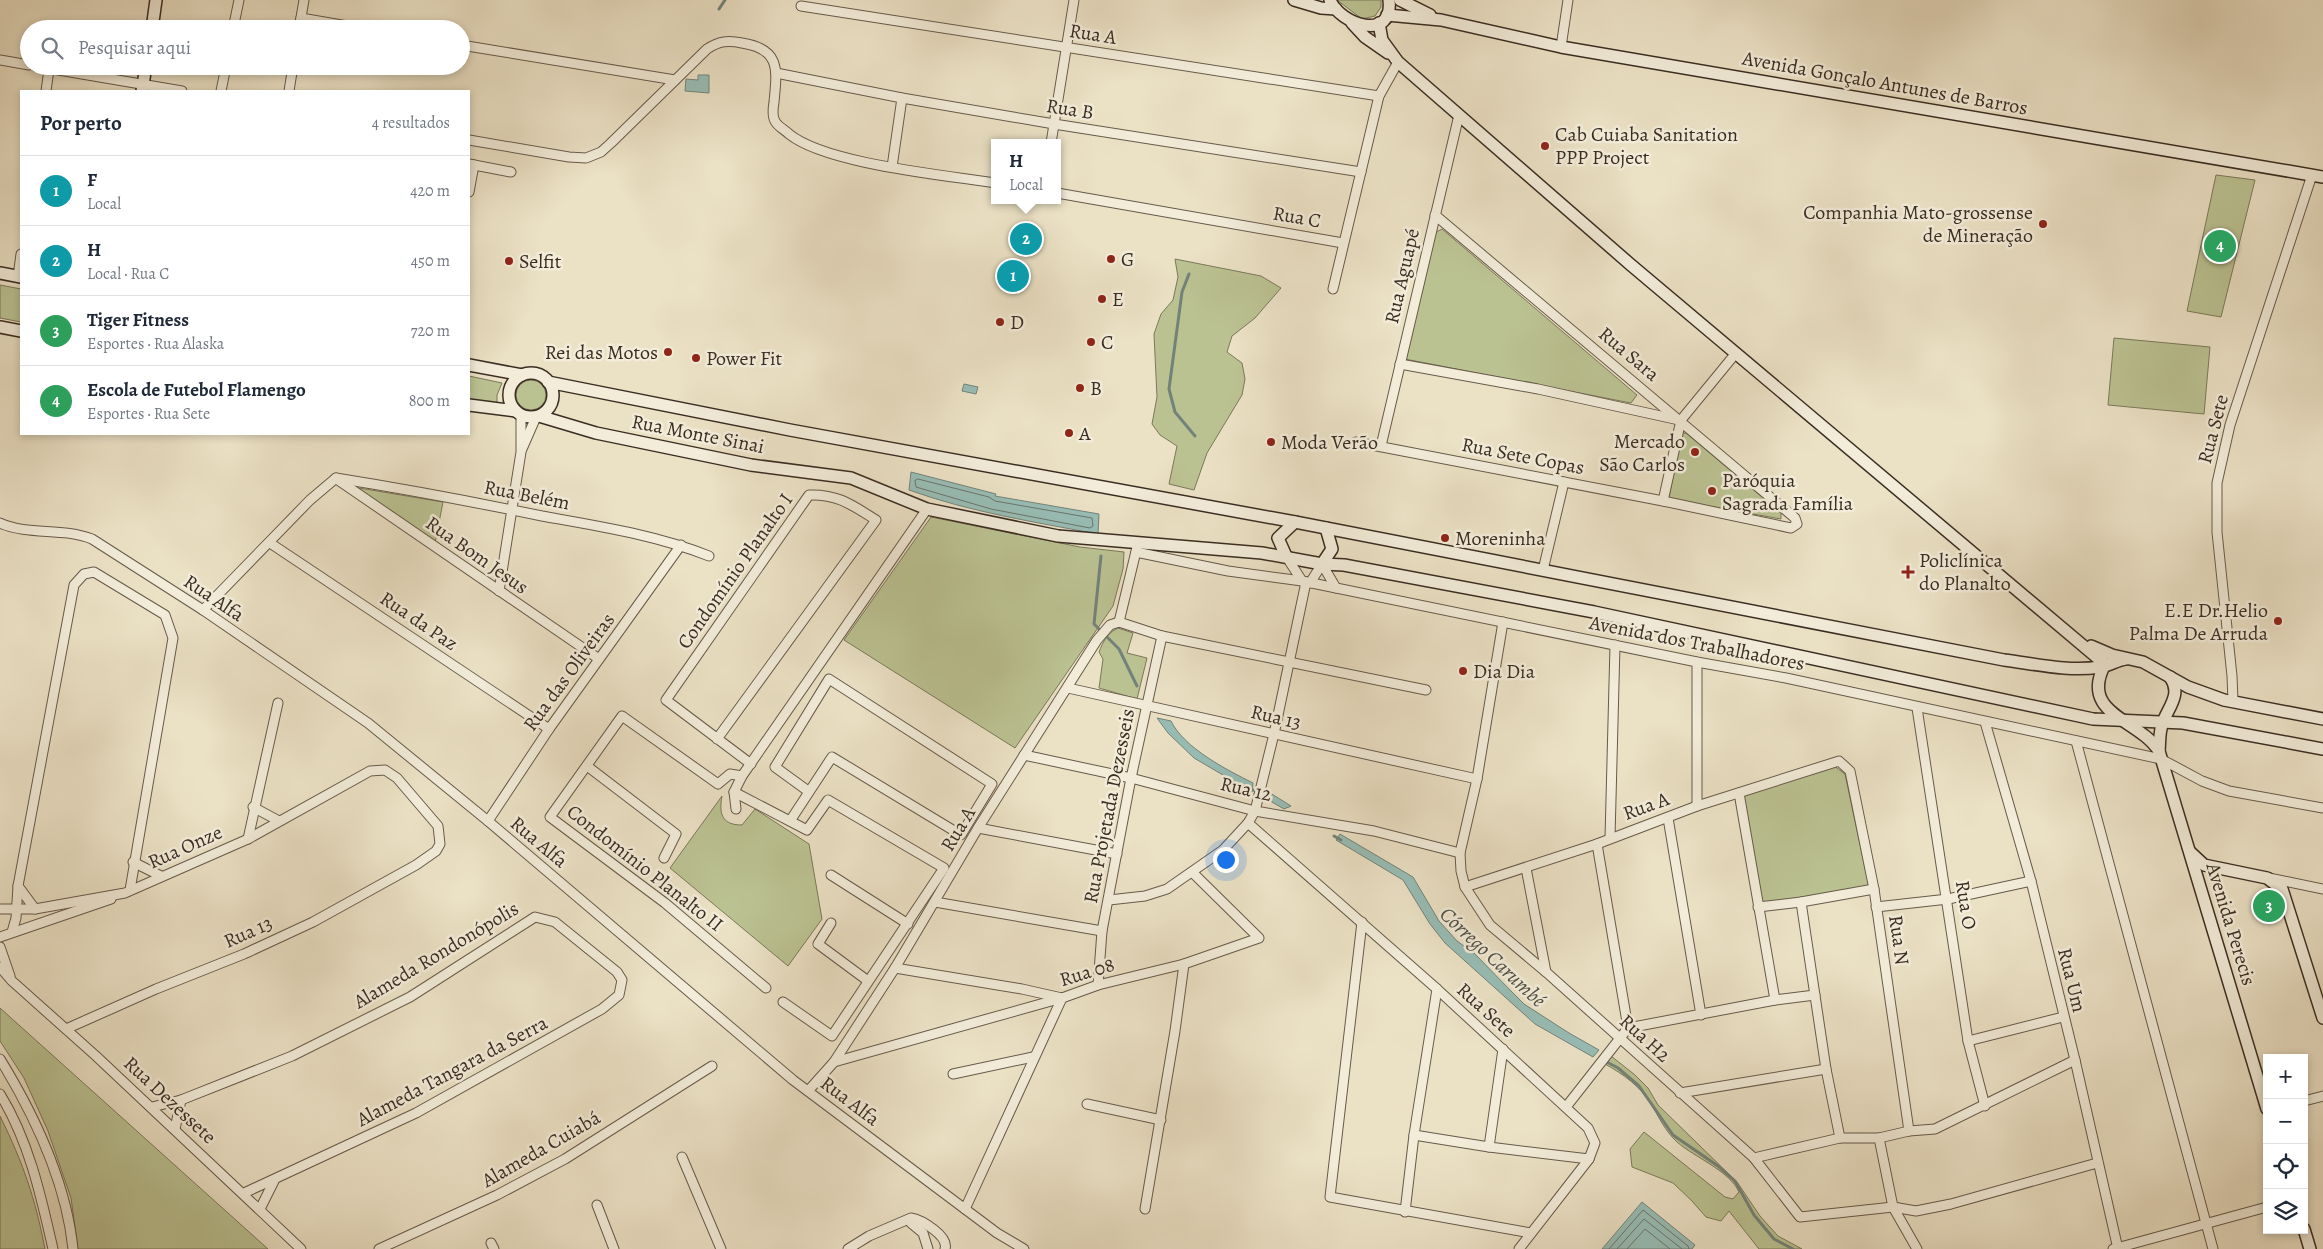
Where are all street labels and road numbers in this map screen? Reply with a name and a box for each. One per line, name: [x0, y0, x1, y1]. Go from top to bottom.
street label: Rua A: [1067, 17, 1119, 51]
street label: Avenida Gonçalo Antunes de Barros: [1739, 44, 2030, 121]
street label: Rua B: [1044, 92, 1096, 126]
street label: Rua C: [1271, 200, 1323, 234]
street label: Rua Aguapé: [1378, 226, 1426, 326]
street label: Rua Sara: [1593, 321, 1666, 388]
street label: Rua Sete: [2191, 391, 2235, 467]
street label: Rua Monte Sinai: [629, 408, 767, 460]
street label: Rua Sete Copas: [1459, 431, 1587, 481]
street label: Rua Belém: [482, 473, 573, 517]
street label: Condomínio Planalto I: [671, 488, 799, 654]
street label: Rua Bom Jesus: [420, 510, 534, 600]
street label: Rua Alfa: [178, 568, 250, 628]
street label: Rua da Paz: [375, 585, 463, 657]
street label: Rua das Oliveiras: [517, 607, 621, 737]
street label: Avenida dos Trabalhadores: [1586, 609, 1807, 677]
street label: Rua 13: [1248, 698, 1304, 736]
street label: Rua Projetada Dezesseis: [1077, 706, 1141, 906]
street label: Rua 12: [1218, 770, 1275, 808]
street label: Rua A: [1619, 785, 1673, 827]
street label: Condomínio Planalto II: [561, 798, 729, 938]
street label: Rua A: [934, 801, 982, 856]
street label: Rua Alfa: [504, 810, 574, 875]
street label: Rua Onze: [144, 819, 226, 875]
street label: Avenida Perecis: [2199, 858, 2262, 989]
street label: Rua O: [1949, 878, 1983, 932]
street label: Alameda Rondonópolis: [347, 895, 524, 1016]
street label: Rua 13: [219, 909, 277, 955]
street label: Rua N: [1882, 913, 1916, 967]
street label: Rua Um: [2051, 945, 2093, 1015]
street label: Rua 08: [1056, 951, 1118, 993]
street label: Rua Sete: [1451, 976, 1521, 1044]
street label: Rua H2: [1614, 1008, 1677, 1069]
street label: Alameda Tangara da Serra: [351, 1009, 553, 1133]
street label: Rua Dezessete: [118, 1050, 222, 1150]
street label: Rua Alfa: [815, 1070, 886, 1133]
street label: Alameda Cuiabá: [476, 1104, 606, 1194]

